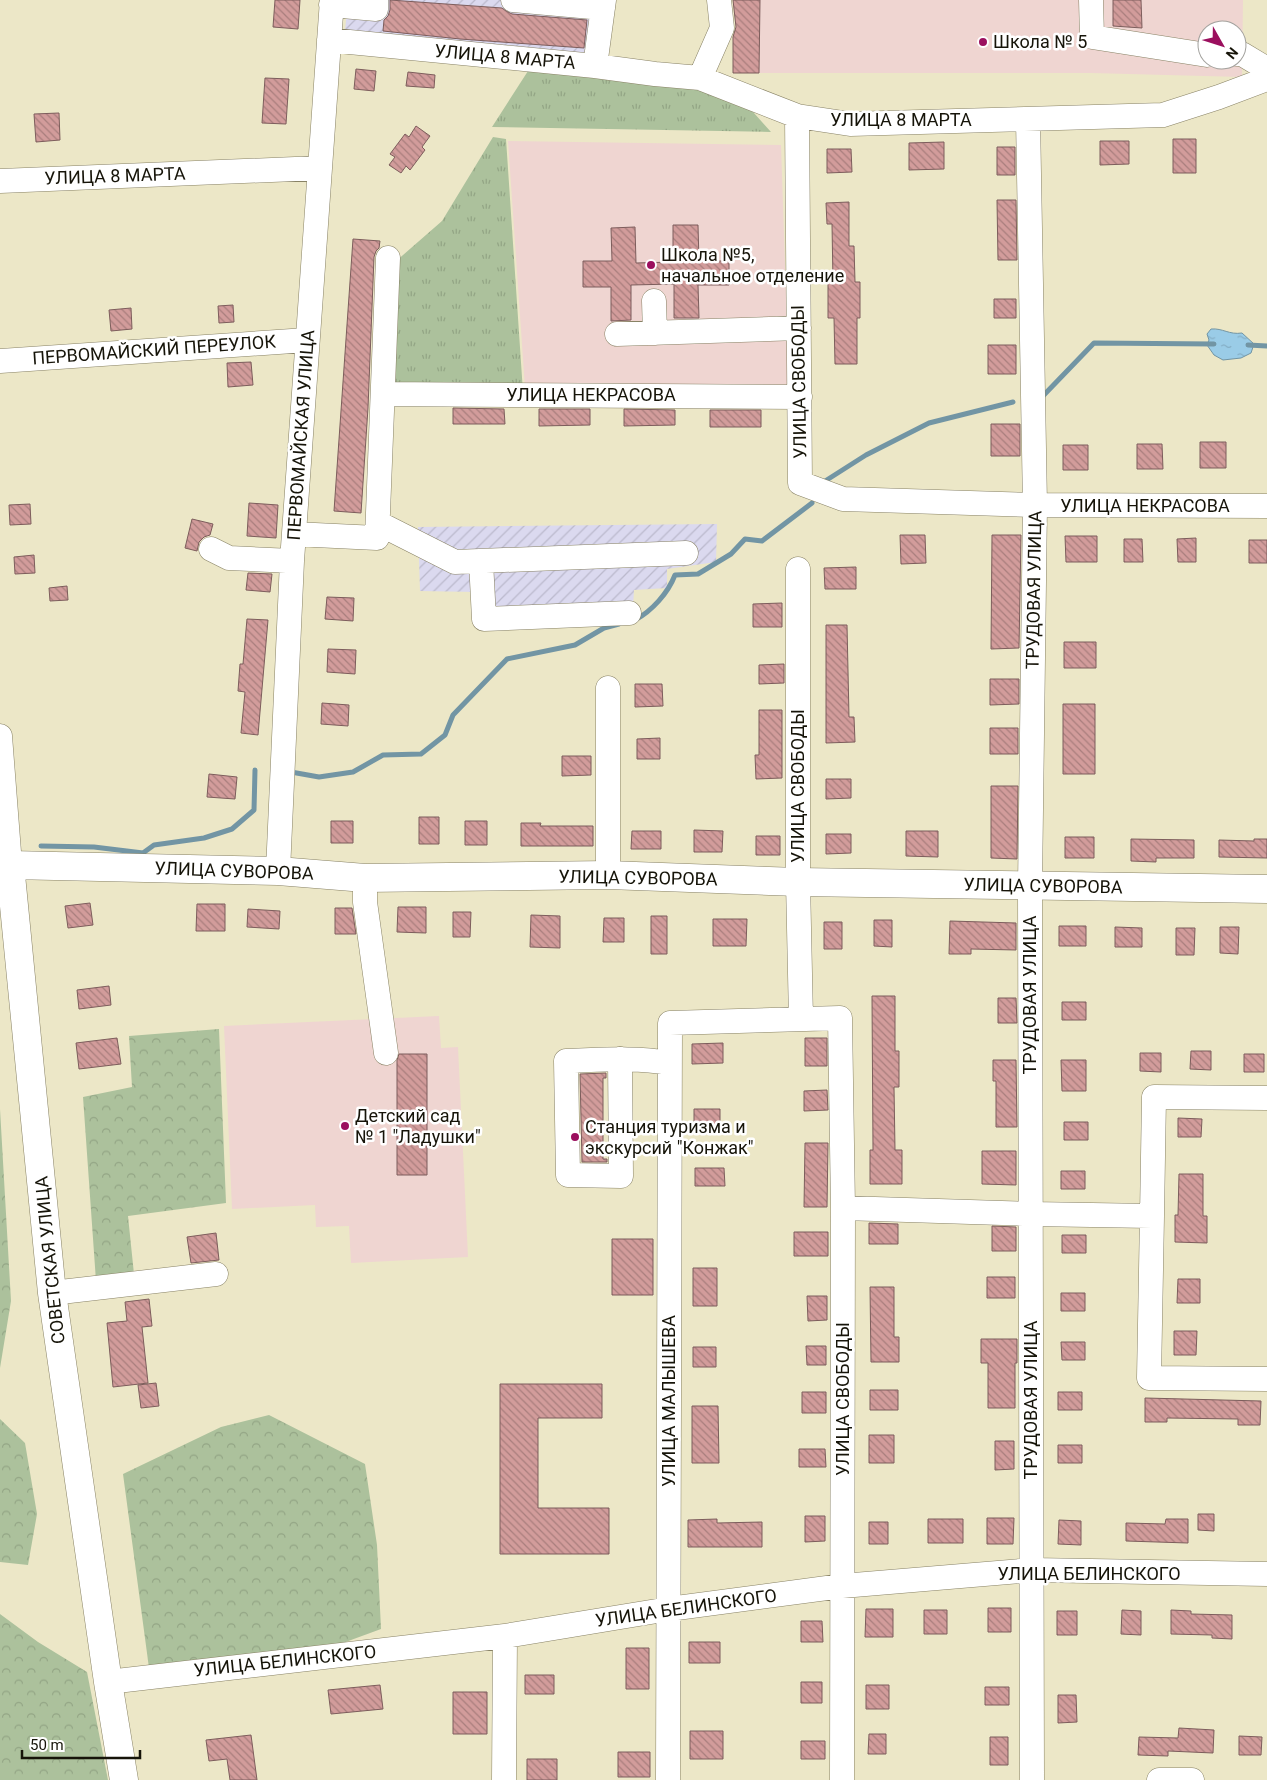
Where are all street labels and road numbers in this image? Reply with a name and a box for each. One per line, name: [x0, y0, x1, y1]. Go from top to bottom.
street label: УЛИЦА 8 МАРТА: [434, 40, 577, 73]
street label: УЛИЦА 8 МАРТА: [830, 109, 972, 130]
street label: УЛИЦА 8 МАРТА: [44, 163, 186, 188]
street label: УЛИЦА СВОБОДЫ: [787, 305, 810, 459]
street label: ПЕРВОМАЙСКАЯ УЛИЦА: [283, 329, 318, 541]
street label: ПЕРВОМАЙСКИЙ ПЕРЕУЛОК: [31, 330, 277, 368]
street label: УЛИЦА НЕКРАСОВА: [506, 384, 676, 405]
street label: УЛИЦА НЕКРАСОВА: [1060, 495, 1230, 516]
street label: ТРУДОВАЯ УЛИЦА: [1022, 510, 1045, 670]
street label: УЛИЦА СВОБОДЫ: [787, 709, 808, 863]
street label: УЛИЦА СУВОРОВА: [154, 857, 314, 884]
street label: УЛИЦА СУВОРОВА: [558, 866, 718, 889]
street label: УЛИЦА СУВОРОВА: [963, 874, 1123, 897]
street label: ТРУДОВАЯ УЛИЦА: [1019, 915, 1040, 1074]
street label: СОВЕТСКАЯ УЛИЦА: [30, 1175, 69, 1345]
street label: УЛИЦА МАЛЫШЕВА: [658, 1315, 679, 1487]
street label: ТРУДОВАЯ УЛИЦА: [1020, 1320, 1041, 1479]
street label: УЛИЦА СВОБОДЫ: [832, 1322, 853, 1476]
street label: УЛИЦА БЕЛИНСКОГО: [997, 1563, 1181, 1584]
street label: УЛИЦА БЕЛИНСКОГО: [594, 1584, 778, 1631]
street label: УЛИЦА БЕЛИНСКОГО: [193, 1640, 377, 1681]

